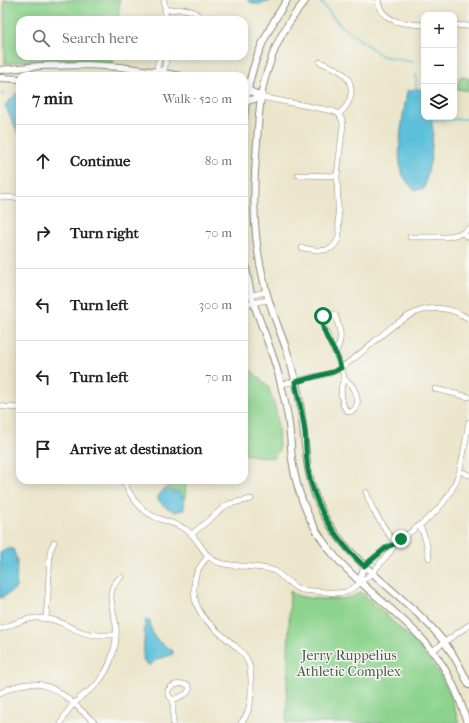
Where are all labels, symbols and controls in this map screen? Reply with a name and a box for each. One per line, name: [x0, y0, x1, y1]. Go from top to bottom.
map controls: [421, 12, 457, 120]
button: +: [421, 12, 457, 48]
search box: [16, 16, 248, 60]
icon: search: [30, 27, 52, 49]
text: Search here: [62, 29, 138, 47]
button: −: [421, 48, 457, 84]
button: layers: [421, 84, 457, 120]
text: 7 min: [32, 88, 73, 108]
text: Walk · 520 m: [163, 91, 232, 106]
icon: ahead: [32, 150, 54, 172]
text: Continue: [70, 152, 130, 170]
text: 80 m: [205, 153, 232, 168]
icon: right: [32, 222, 54, 244]
text: Turn right: [70, 224, 139, 242]
text: 70 m: [205, 225, 232, 240]
icon: left: [32, 294, 54, 316]
text: Turn left: [70, 296, 128, 314]
text: 300 m: [199, 297, 232, 312]
route start: [314, 307, 332, 325]
icon: left: [32, 366, 54, 388]
text: Turn left: [70, 368, 128, 386]
text: 70 m: [205, 369, 232, 384]
icon: arrive: [32, 438, 54, 460]
text: Arrive at destination: [70, 440, 202, 458]
route end: [392, 530, 410, 548]
park label: Jerry Ruppelius Athletic Complex: [296, 647, 402, 680]

